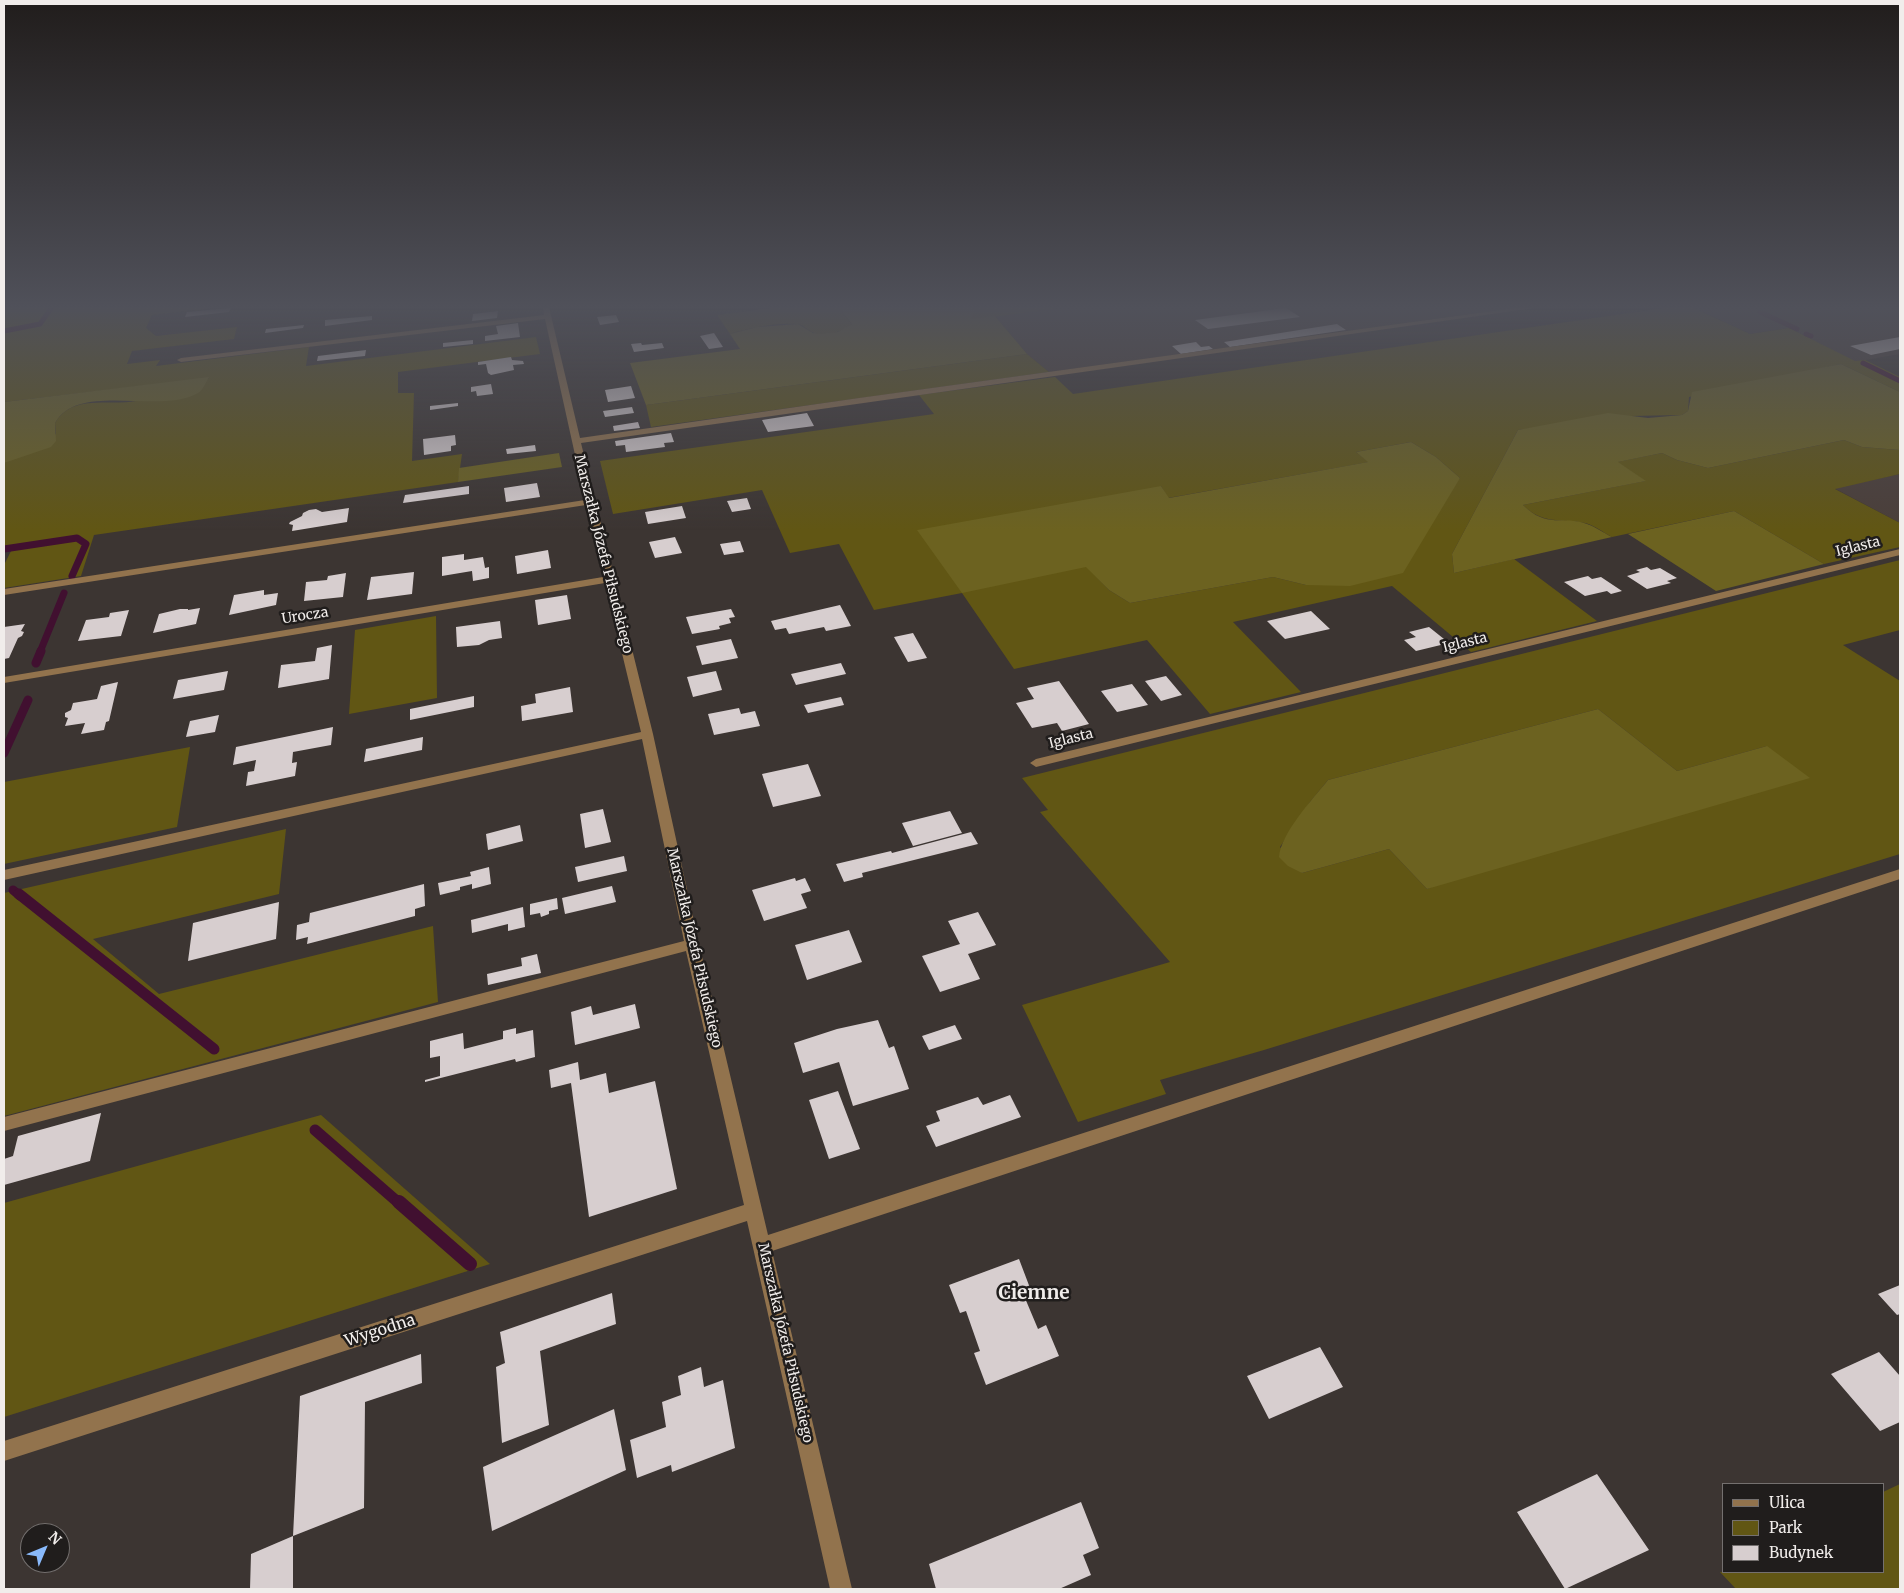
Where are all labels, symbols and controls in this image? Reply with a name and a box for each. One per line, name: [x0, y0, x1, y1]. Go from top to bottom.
street label: Marszałka Józefa Piłsudskiego: [570, 453, 636, 655]
street label: Iglasta: [1834, 533, 1882, 561]
street label: Urocza: [280, 604, 330, 628]
street label: Iglasta: [1441, 629, 1489, 657]
street label: Iglasta: [1047, 725, 1095, 753]
street label: Marszałka Józefa Piłsudskiego: [663, 847, 725, 1049]
street label: Marszałka Józefa Piłsudskiego: [754, 1242, 816, 1444]
district label: Ciemne: [998, 1283, 1070, 1305]
street label: Wygodna: [342, 1311, 418, 1351]
legend: [1722, 1483, 1884, 1573]
text: Ulica: [1769, 1493, 1805, 1512]
text: Park: [1769, 1518, 1802, 1537]
north arrow: [20, 1523, 70, 1573]
text: N: [45, 1528, 65, 1548]
text: Budynek: [1769, 1543, 1833, 1562]

